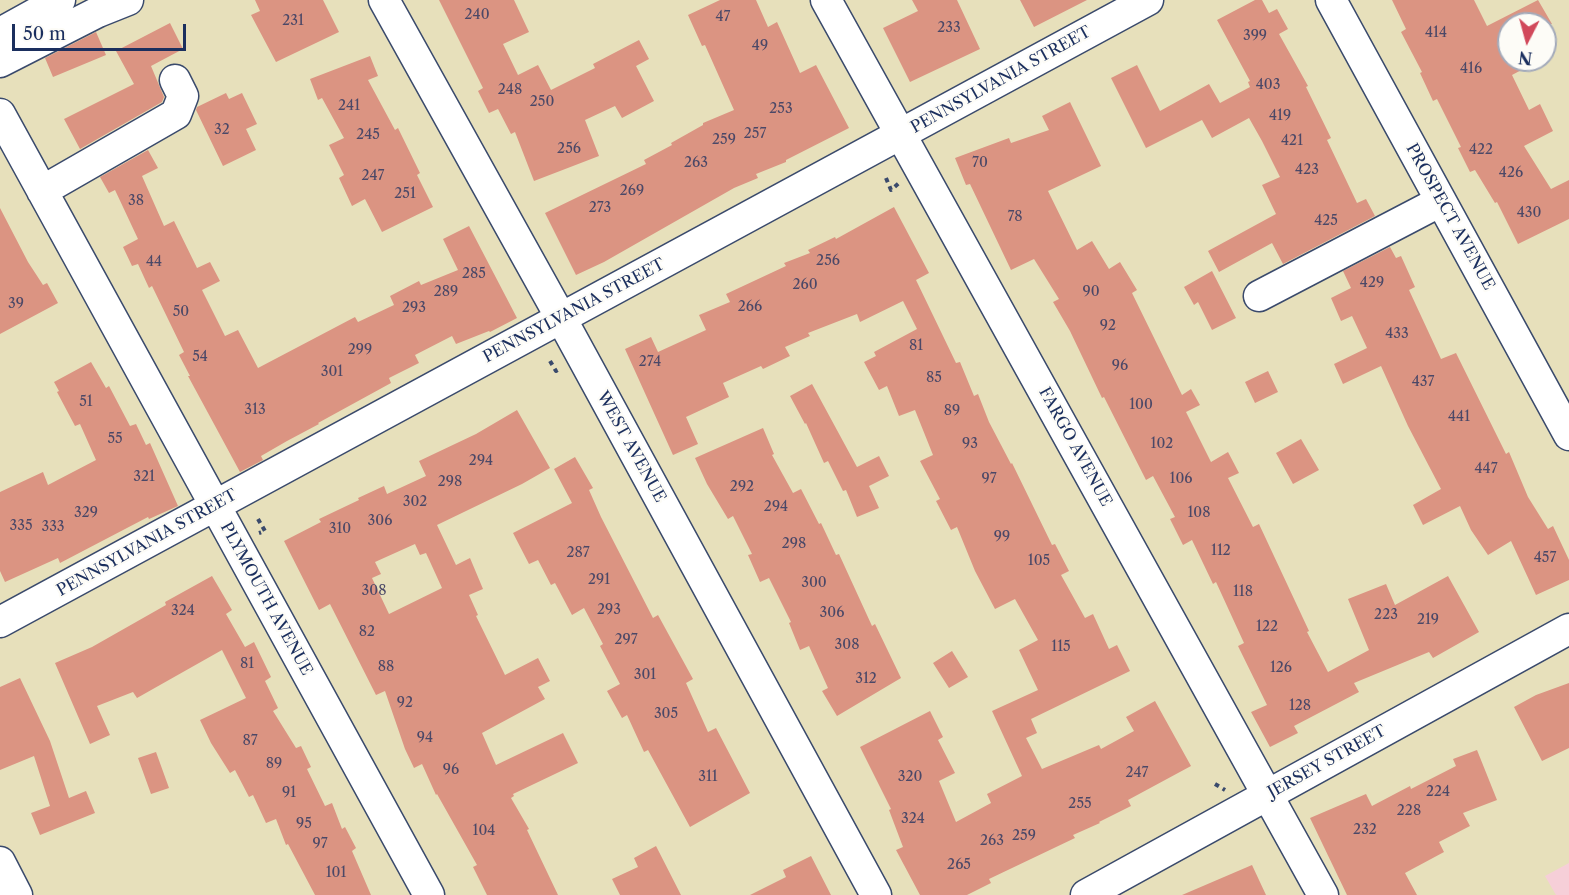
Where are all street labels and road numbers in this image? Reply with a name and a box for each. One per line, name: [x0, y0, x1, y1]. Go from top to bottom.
street label: PENNSYLVANIA STREET: [908, 22, 1094, 138]
street label: PROSPECT AVENUE: [1402, 140, 1498, 294]
street label: PENNSYLVANIA STREET: [480, 255, 668, 367]
street label: FARGO AVENUE: [1034, 384, 1116, 510]
street label: WEST AVENUE: [593, 388, 669, 506]
street label: PENNSYLVANIA STREET: [54, 485, 240, 601]
street label: PLYMOUTH AVENUE: [216, 519, 316, 679]
street label: JERSEY STREET: [1265, 722, 1389, 802]

